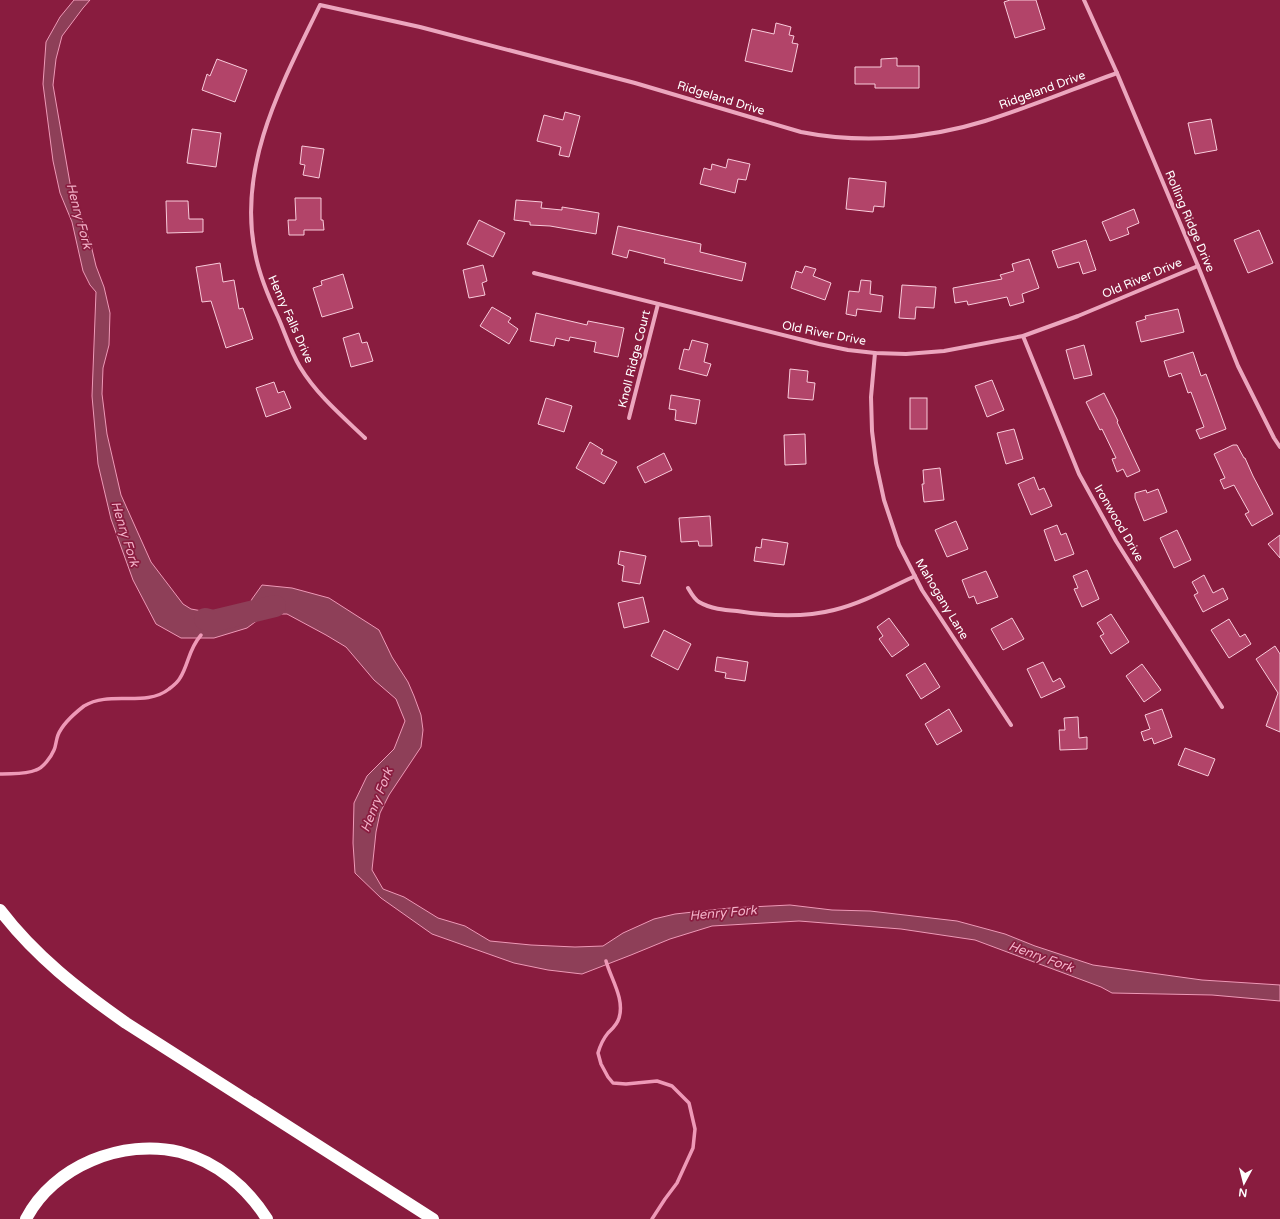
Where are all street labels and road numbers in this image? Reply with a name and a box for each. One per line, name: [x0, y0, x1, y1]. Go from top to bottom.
street label: Ridgeland Drive: [997, 68, 1087, 112]
street label: Ridgeland Drive: [676, 78, 767, 118]
street label: Rolling Ridge Drive: [1162, 168, 1218, 274]
street label: Old River Drive: [1100, 255, 1184, 301]
street label: Henry Falls Drive: [265, 273, 317, 365]
street label: Knoll Ridge Court: [615, 308, 653, 409]
street label: Old River Drive: [781, 318, 867, 348]
street label: Ironwood Drive: [1091, 482, 1147, 564]
street label: Mahogany Lane: [912, 556, 972, 642]

